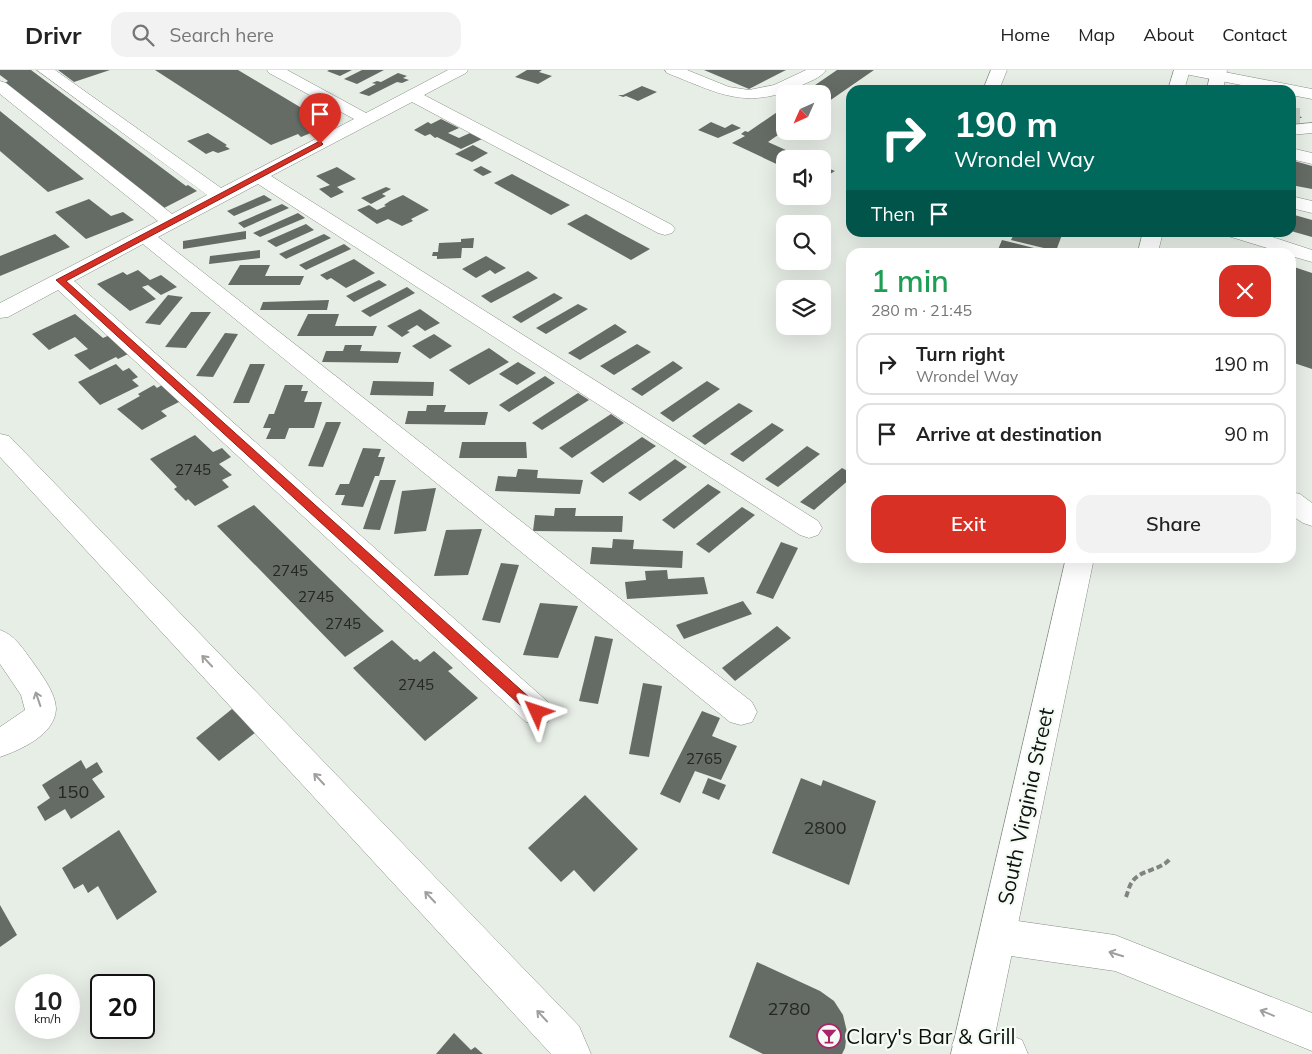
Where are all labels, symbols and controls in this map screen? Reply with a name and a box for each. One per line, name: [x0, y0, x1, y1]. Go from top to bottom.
search box: [111, 12, 461, 57]
text: Drivr: [25, 20, 81, 50]
icon: search: [129, 21, 157, 49]
text: Search here: [169, 23, 274, 47]
text: Home: [1000, 23, 1050, 46]
text: Map: [1078, 23, 1115, 46]
text: About: [1143, 23, 1194, 46]
text: Contact: [1222, 23, 1287, 46]
north arrow: [776, 85, 831, 140]
map controls: [776, 85, 831, 335]
pin: [299, 93, 341, 144]
icon: arrive: [306, 100, 334, 128]
text: 190 m: [954, 102, 1058, 146]
icon: right: [871, 105, 936, 170]
text: Wrondel Way: [954, 145, 1095, 173]
button: sound: [776, 150, 831, 205]
icon: arrive: [925, 200, 953, 228]
text: Then: [871, 202, 915, 226]
button: search: [776, 215, 831, 270]
text: 1 min: [871, 262, 949, 300]
button: close: [1219, 265, 1271, 317]
button: layers: [776, 280, 831, 335]
text: 280 m · 21:45: [871, 300, 972, 320]
text: Turn right: [916, 342, 1005, 366]
icon: right: [873, 350, 901, 378]
text: 190 m: [1213, 352, 1269, 376]
text: Wrondel Way: [916, 366, 1018, 386]
icon: arrive: [873, 420, 901, 448]
text: Arrive at destination: [916, 422, 1102, 446]
text: 90 m: [1225, 422, 1269, 446]
house number: 2745: [175, 460, 211, 479]
button: Exit: [871, 495, 1066, 553]
button: Share: [1076, 495, 1271, 553]
house number: 2745: [272, 561, 308, 580]
house number: 2745: [298, 587, 334, 606]
house number: 2745: [325, 614, 361, 633]
one-way arrow: [201, 655, 213, 667]
house number: 2745: [398, 675, 434, 694]
position arrow: [510, 685, 562, 737]
one-way arrow: [33, 692, 42, 707]
street label: South Virginia Street: [991, 705, 1059, 907]
house number: 2765: [686, 749, 722, 768]
one-way arrow: [313, 773, 325, 786]
house number: 150: [57, 780, 89, 803]
house number: 2800: [803, 816, 847, 839]
one-way arrow: [424, 891, 436, 904]
one-way arrow: [1108, 948, 1124, 958]
speed limit sign: 20: [90, 974, 155, 1039]
text: 10: [32, 985, 63, 1016]
house number: 2780: [767, 997, 811, 1020]
one-way arrow: [1260, 1008, 1275, 1018]
one-way arrow: [536, 1009, 548, 1022]
text: km/h: [34, 1011, 61, 1026]
bar icon: Clary's Bar & Grill: [816, 1023, 842, 1049]
place label: Clary's Bar & Grill: [846, 1023, 1015, 1049]

